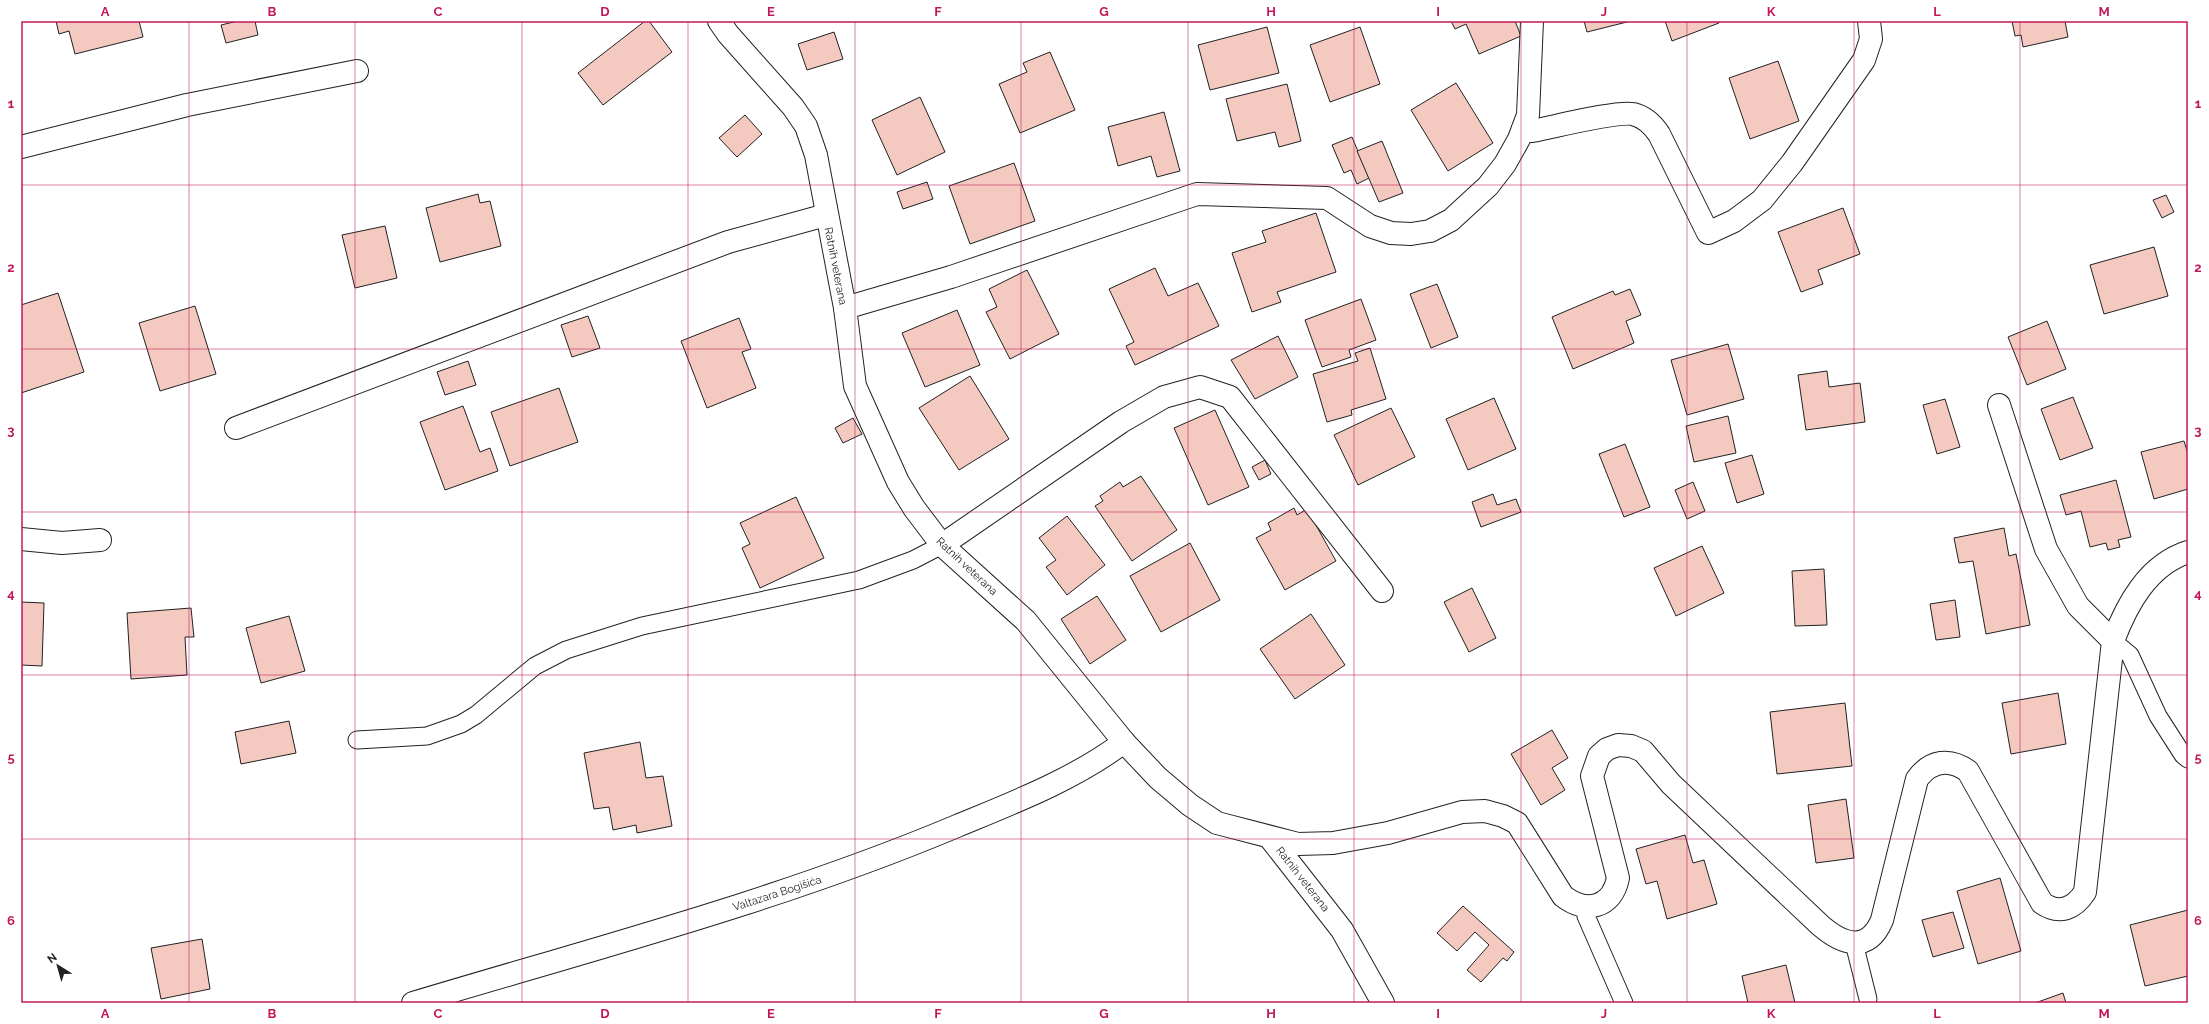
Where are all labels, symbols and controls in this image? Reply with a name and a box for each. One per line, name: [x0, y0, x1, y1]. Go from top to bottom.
text: A: [101, 4, 110, 19]
text: B: [268, 4, 277, 19]
text: C: [434, 4, 443, 19]
text: D: [600, 4, 610, 19]
text: E: [767, 4, 775, 19]
text: F: [934, 4, 942, 19]
text: G: [1099, 4, 1109, 19]
text: H: [1266, 4, 1276, 19]
text: I: [1436, 4, 1440, 19]
text: J: [1601, 4, 1607, 19]
text: K: [1767, 4, 1776, 19]
text: L: [1933, 4, 1941, 19]
text: M: [2098, 4, 2110, 19]
text: 1: [8, 96, 15, 111]
text: 1: [2195, 96, 2202, 111]
street label: Ratnih veterana: [822, 226, 849, 306]
text: 2: [7, 260, 15, 275]
text: 2: [2194, 260, 2202, 275]
text: 3: [7, 423, 15, 438]
text: 3: [2194, 423, 2202, 438]
street label: Ratnih veterana: [933, 535, 1000, 598]
text: 4: [7, 586, 15, 601]
text: 4: [2194, 586, 2202, 601]
text: 5: [7, 750, 15, 765]
text: 5: [2194, 750, 2202, 765]
street label: Ratnih veterana: [1273, 844, 1332, 914]
street label: Valtazara Bogišića: [731, 873, 823, 914]
text: 6: [7, 913, 15, 928]
text: 6: [2194, 913, 2202, 928]
north arrow: [38, 946, 78, 986]
text: N: [45, 951, 60, 966]
text: A: [101, 1006, 110, 1021]
text: B: [268, 1006, 277, 1021]
text: C: [434, 1006, 443, 1021]
text: D: [600, 1006, 610, 1021]
text: E: [767, 1006, 775, 1021]
text: F: [934, 1006, 942, 1021]
text: G: [1099, 1006, 1109, 1021]
text: H: [1266, 1006, 1276, 1021]
text: I: [1436, 1006, 1440, 1021]
text: J: [1601, 1006, 1607, 1021]
text: K: [1767, 1006, 1776, 1021]
text: L: [1933, 1006, 1941, 1021]
text: M: [2098, 1006, 2110, 1021]

